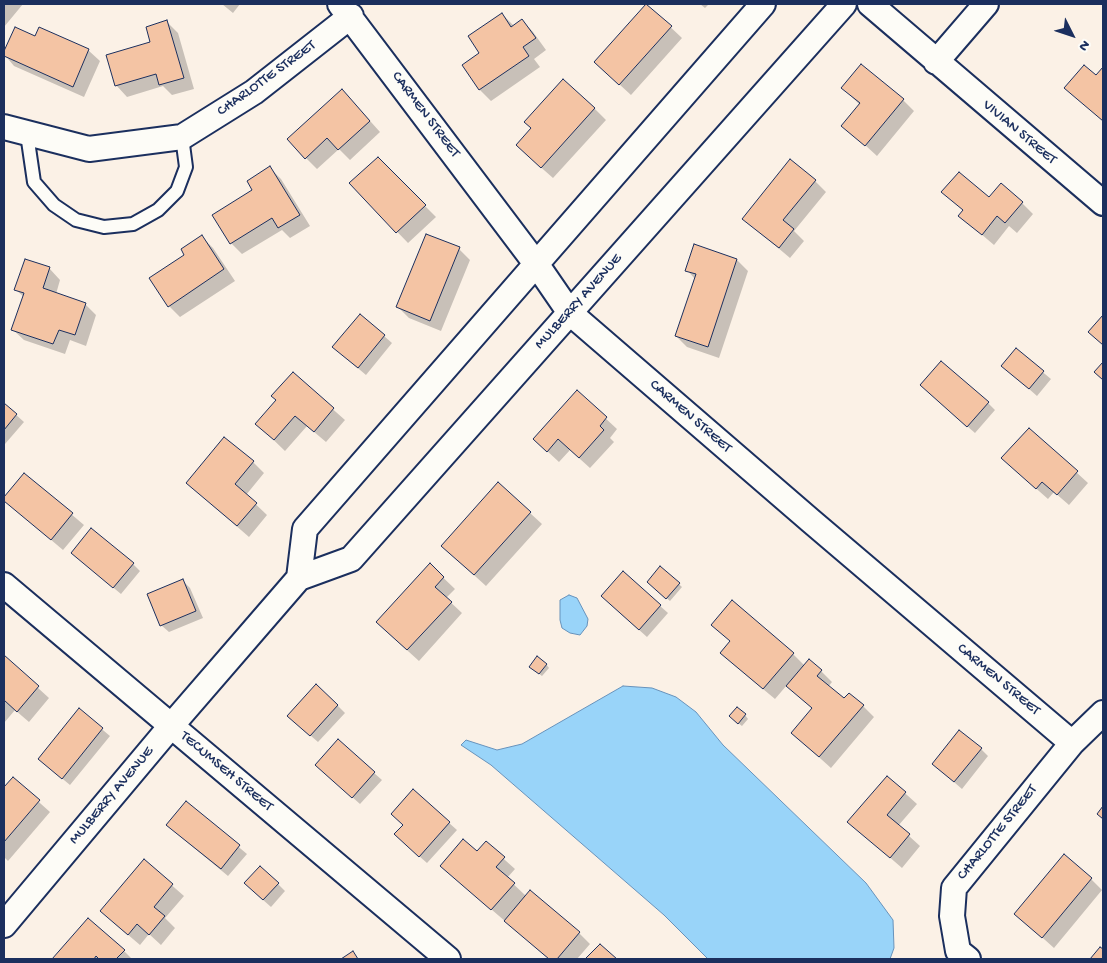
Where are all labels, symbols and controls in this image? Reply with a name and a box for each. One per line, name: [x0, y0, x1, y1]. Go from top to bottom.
north arrow: [1047, 10, 1097, 60]
text: N: [1074, 36, 1093, 54]
street label: CHARLOTTE STREET: [214, 37, 320, 121]
street label: CARMEN STREET: [387, 68, 463, 162]
street label: VIVIAN STREET: [978, 97, 1060, 169]
street label: MULBERRY AVENUE: [531, 251, 627, 353]
street label: CARMEN STREET: [645, 376, 735, 458]
street label: CARMEN STREET: [953, 640, 1043, 720]
street label: TECUMSEH STREET: [176, 728, 276, 816]
street label: MULBERRY AVENUE: [66, 743, 158, 849]
street label: CHARLOTTE STREET: [954, 782, 1042, 884]

